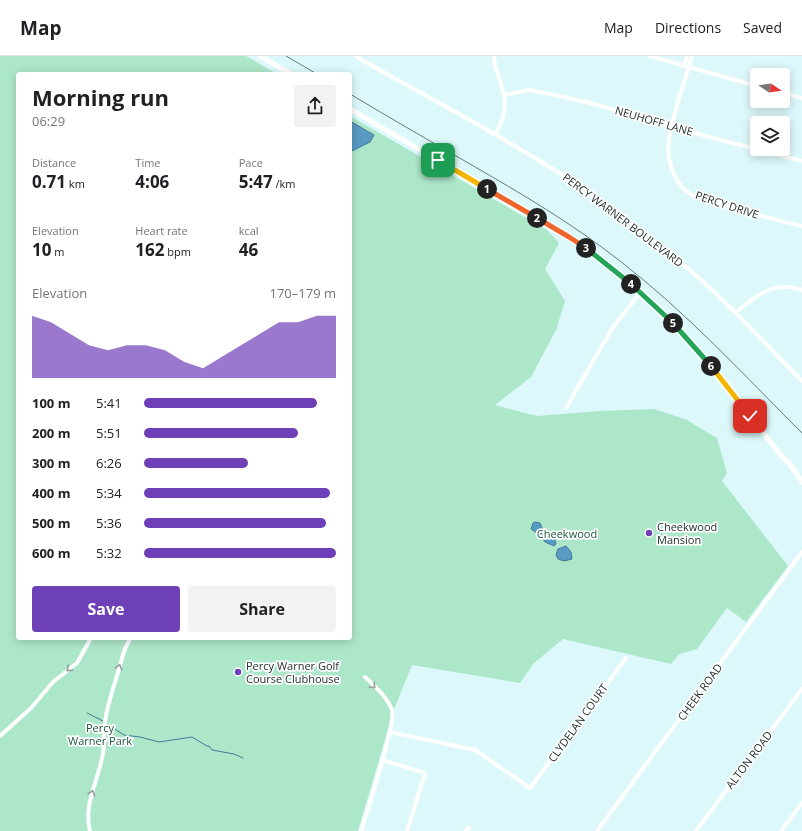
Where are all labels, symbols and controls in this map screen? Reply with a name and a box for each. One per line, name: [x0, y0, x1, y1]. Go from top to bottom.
text: Map: [20, 15, 61, 41]
text: Map: [604, 18, 633, 37]
text: Directions: [655, 18, 721, 37]
text: Saved: [743, 18, 782, 37]
north arrow: [750, 68, 790, 108]
map controls: [750, 68, 790, 156]
text: Morning run: [32, 82, 169, 112]
button: share: [294, 85, 336, 127]
street label: NEUHOFF LANE: [613, 102, 695, 139]
text: 06:29: [32, 112, 65, 130]
button: layers: [750, 116, 790, 156]
pin: [421, 143, 455, 177]
icon: arrive: [427, 149, 449, 171]
text: Distance: [32, 155, 76, 170]
text: Time: [135, 155, 161, 170]
text: Pace: [239, 155, 263, 170]
street label: PERCY WARNER BOULEVARD: [560, 169, 687, 270]
text: 0.71: [32, 170, 66, 193]
text: 4:06: [135, 170, 169, 193]
text: 5:47: [239, 170, 273, 193]
text: km: [66, 176, 85, 191]
text: /km: [273, 176, 296, 191]
pin: 1: [477, 179, 497, 199]
text: 1: [484, 181, 490, 196]
street label: PERCY DRIVE: [693, 187, 761, 222]
pin: 2: [527, 208, 547, 228]
text: 2: [534, 210, 540, 225]
text: Elevation: [32, 223, 79, 238]
text: Heart rate: [135, 223, 188, 238]
text: kcal: [239, 223, 259, 238]
text: 10: [32, 238, 51, 261]
text: 162: [135, 238, 165, 261]
text: 46: [239, 238, 258, 261]
pin: 3: [576, 238, 596, 258]
text: 3: [583, 240, 589, 255]
text: m: [51, 244, 65, 259]
text: bpm: [165, 244, 191, 259]
pin: 4: [621, 274, 641, 294]
text: 4: [628, 276, 634, 291]
text: Elevation: [32, 284, 87, 302]
text: 170–179 m: [269, 284, 336, 302]
pin: 5: [663, 313, 683, 333]
text: 5: [670, 315, 676, 330]
pin: 6: [701, 356, 721, 376]
text: 6: [708, 358, 714, 373]
text: 100 m: [32, 394, 70, 412]
text: 5:41: [96, 394, 122, 412]
pin: [733, 399, 767, 433]
icon: check: [739, 405, 761, 427]
text: 200 m: [32, 424, 70, 442]
text: 5:51: [96, 424, 122, 442]
text: 300 m: [32, 454, 70, 472]
text: 6:26: [96, 454, 122, 472]
text: 400 m: [32, 484, 70, 502]
text: 5:34: [96, 484, 122, 502]
text: 500 m: [32, 514, 70, 532]
text: 5:36: [96, 514, 122, 532]
place label: Cheekwood Mansion: [657, 519, 717, 547]
park label: Cheekwood: [537, 526, 597, 541]
marker: Cheekwood Mansion: [644, 528, 654, 538]
text: 600 m: [32, 544, 70, 562]
text: 5:32: [96, 544, 122, 562]
button: Save: [32, 586, 180, 632]
button: Share: [188, 586, 336, 632]
place label: Percy Warner Golf Course Clubhouse: [246, 658, 340, 686]
street label: CHEEK ROAD: [674, 660, 725, 723]
one-way arrow: [115, 663, 123, 670]
one-way arrow: [66, 665, 73, 672]
marker: Percy Warner Golf Course Clubhouse: [233, 667, 243, 677]
one-way arrow: [369, 681, 376, 689]
street label: CLYDELAN COURT: [544, 681, 611, 765]
park label: Percy Warner Park: [68, 720, 132, 748]
street label: ALTON ROAD: [722, 728, 775, 792]
one-way arrow: [87, 789, 96, 796]

